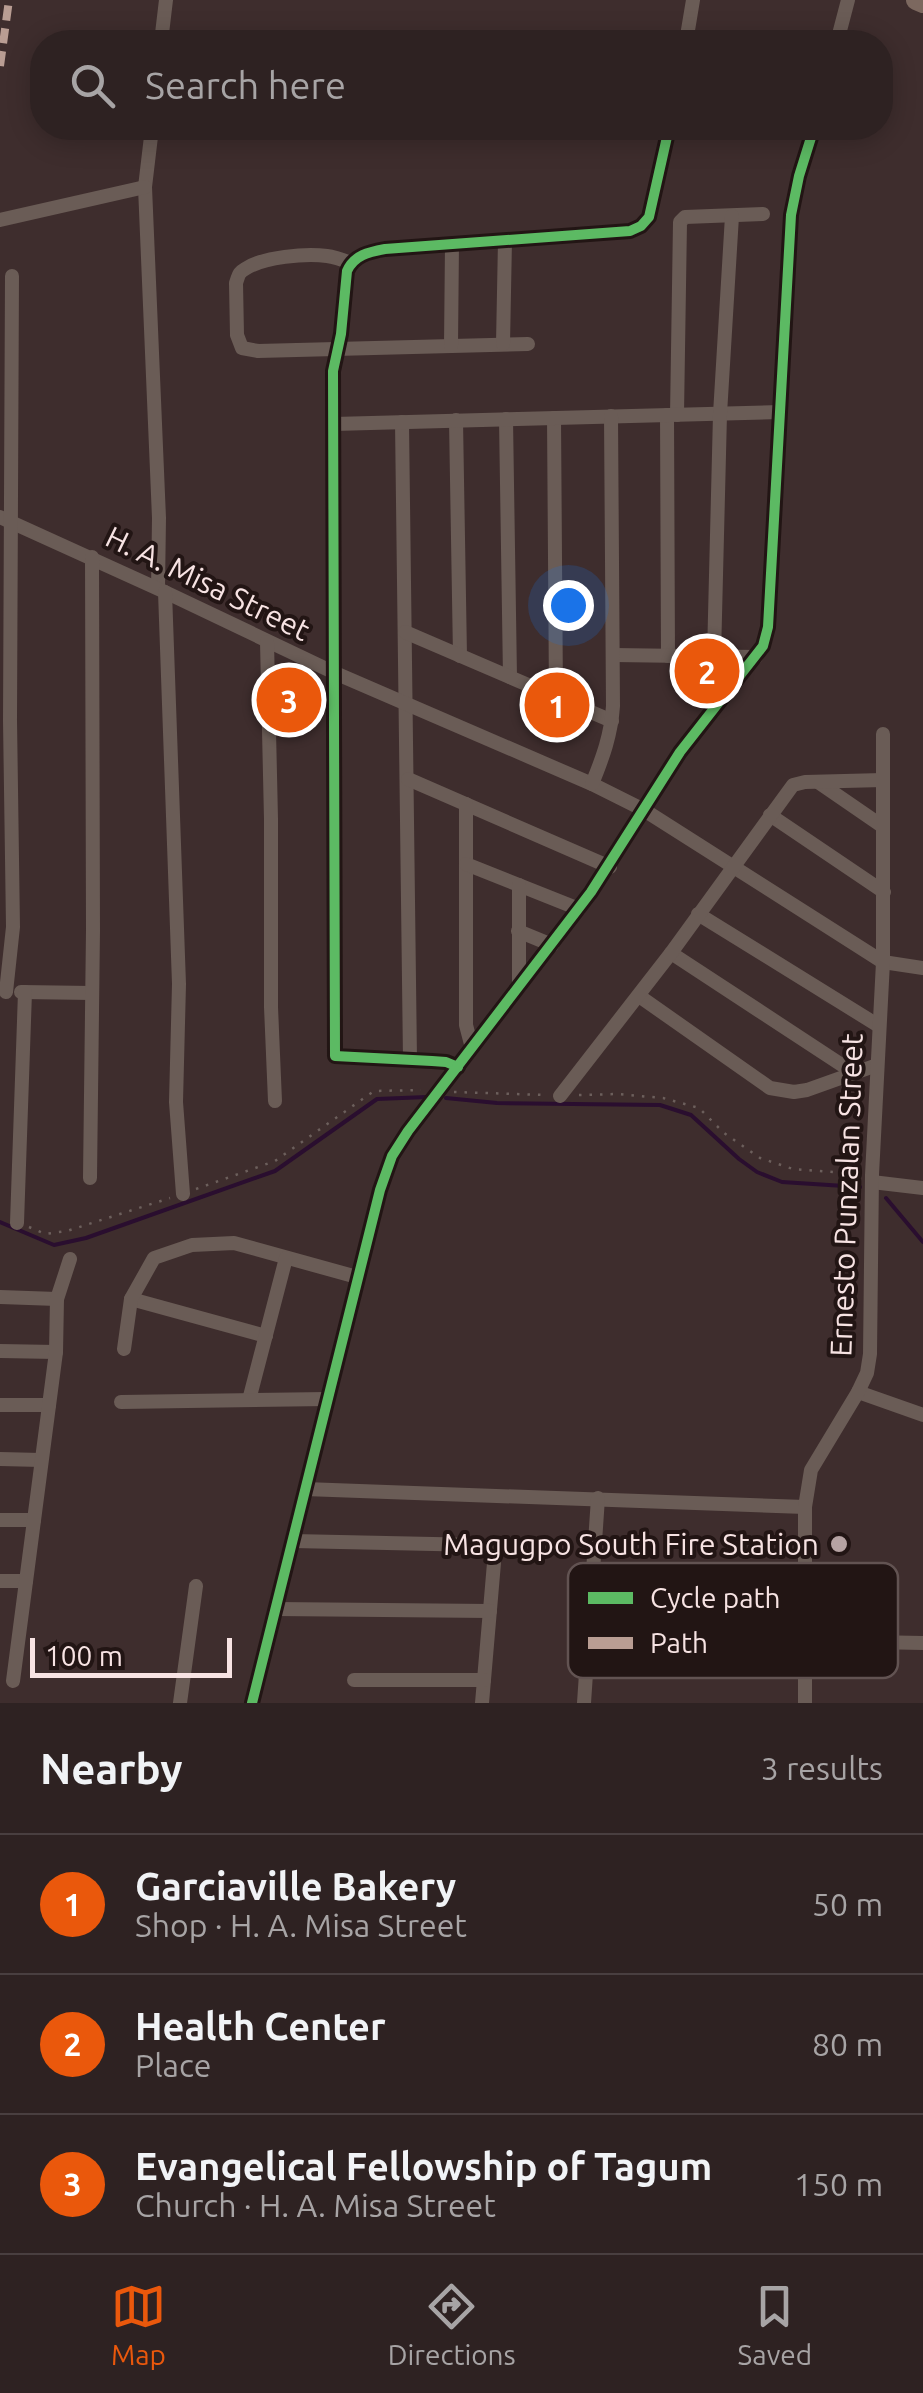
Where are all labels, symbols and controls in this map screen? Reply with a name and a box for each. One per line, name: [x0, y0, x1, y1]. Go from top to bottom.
search box: [30, 30, 893, 140]
icon: search: [65, 58, 120, 113]
text: Search here: [145, 64, 346, 106]
street label: H. A. Misa Street: [101, 519, 315, 647]
your location: [543, 580, 594, 631]
pin: 2: [674, 634, 740, 708]
pin: 3: [256, 662, 322, 738]
pin: 1: [524, 668, 590, 742]
street label: Ernesto Punzalan Street: [823, 1033, 869, 1357]
place label: Magugpo South Fire Station: [443, 1527, 819, 1561]
marker: Magugpo South Fire Station: [828, 1533, 850, 1555]
legend: [568, 1563, 898, 1678]
text: Cycle path: [650, 1582, 781, 1613]
text: Path: [650, 1627, 708, 1658]
scale bar: [30, 1633, 232, 1678]
text: 100 m: [45, 1640, 123, 1671]
text: Nearby: [40, 1745, 183, 1792]
text: 3 results: [761, 1750, 883, 1786]
text: Garciaville Bakery: [135, 1865, 456, 1907]
text: 1: [63, 1886, 82, 1922]
text: 50 m: [812, 1886, 883, 1922]
text: Shop · H. A. Misa Street: [135, 1907, 467, 1943]
text: Health Center: [135, 2005, 386, 2047]
text: 2: [63, 2026, 82, 2062]
text: 80 m: [812, 2026, 883, 2062]
text: Place: [135, 2047, 211, 2083]
text: Evangelical Fellowship of Tagum: [135, 2145, 712, 2187]
text: 3: [63, 2166, 82, 2202]
text: 150 m: [794, 2166, 883, 2202]
text: Church · H. A. Misa Street: [135, 2187, 496, 2223]
tab: Map: [111, 2279, 166, 2370]
tab: Directions: [388, 2279, 516, 2370]
tab: Saved: [738, 2279, 812, 2370]

